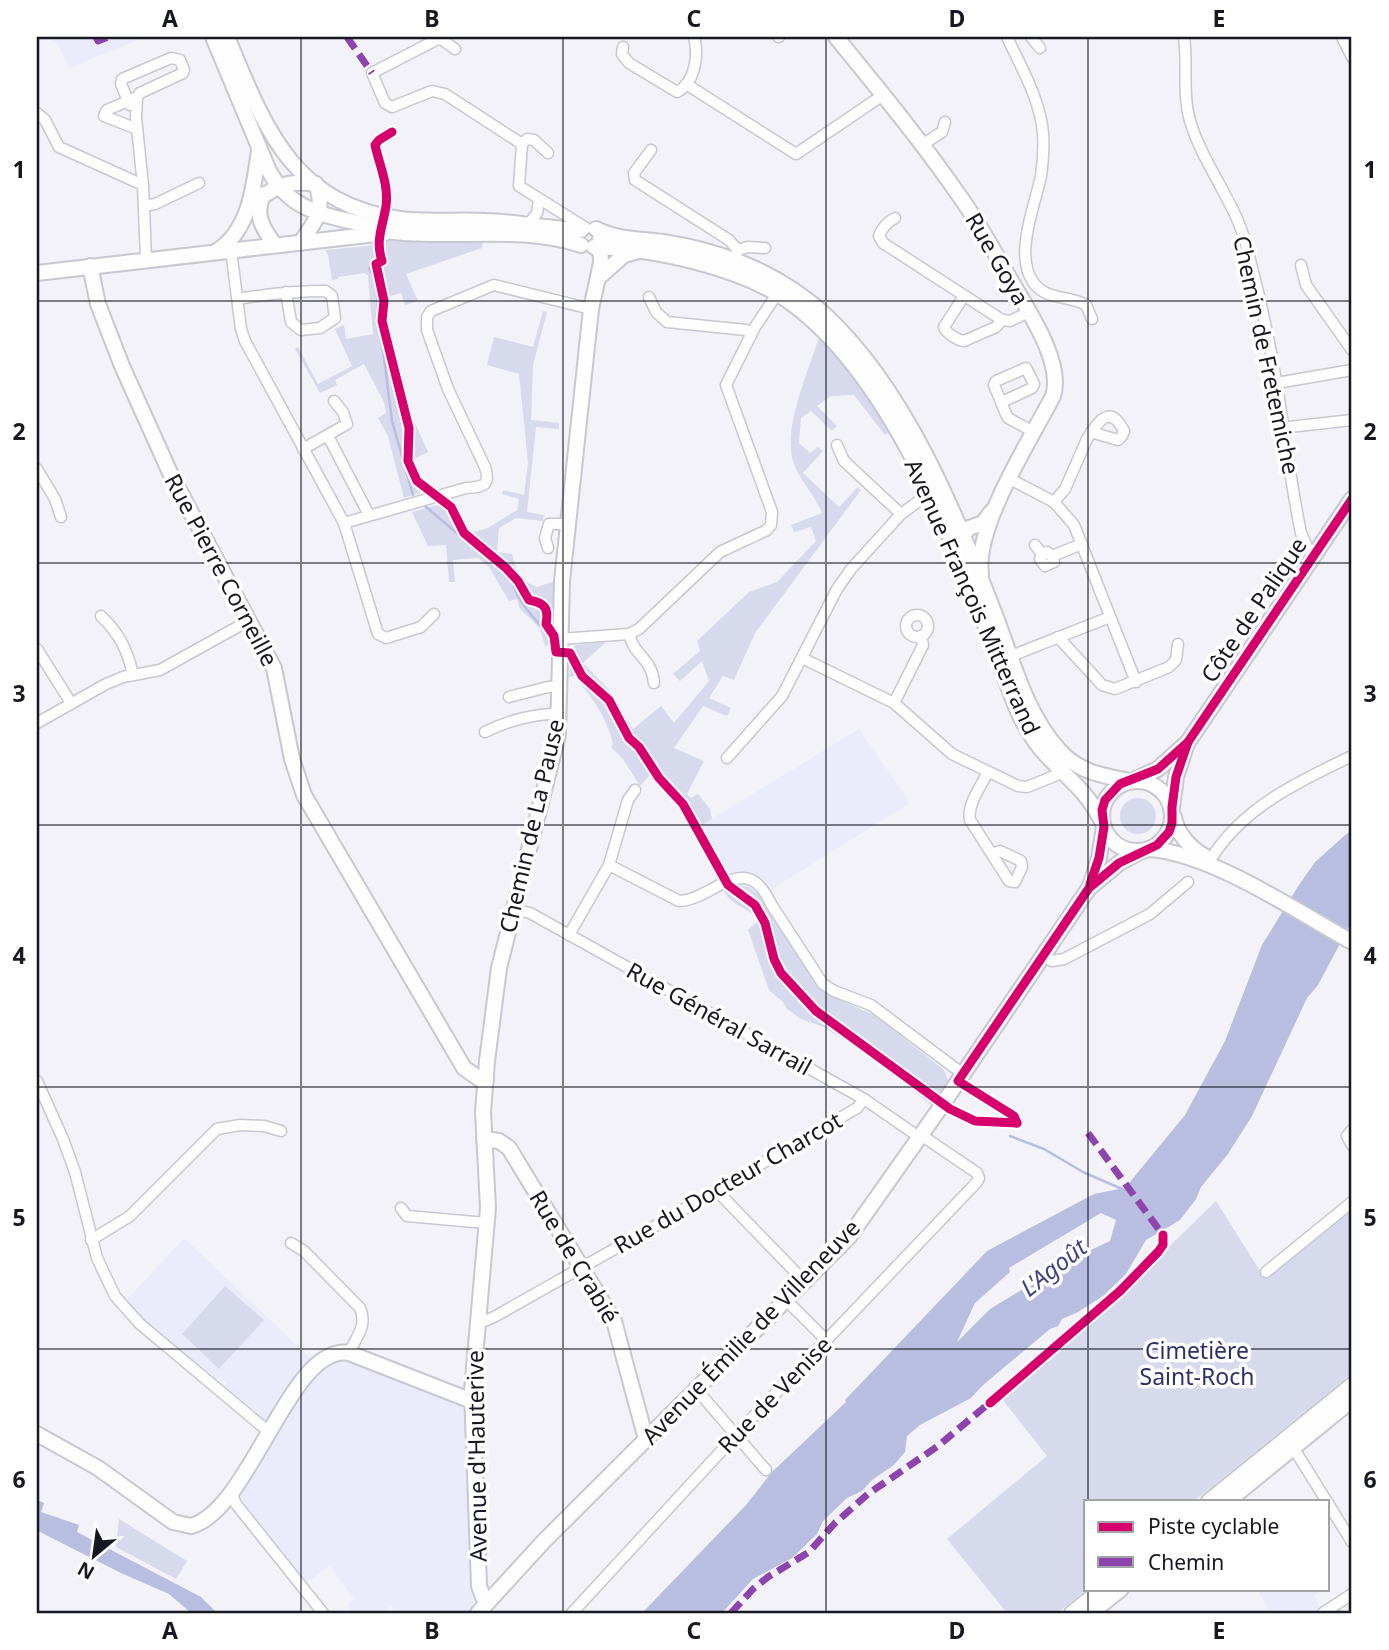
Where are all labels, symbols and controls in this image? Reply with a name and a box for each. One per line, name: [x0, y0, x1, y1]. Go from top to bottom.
text: A: [162, 2, 178, 34]
text: B: [424, 2, 440, 34]
text: C: [687, 2, 702, 34]
text: D: [949, 2, 965, 34]
text: E: [1213, 2, 1225, 34]
text: 1: [12, 153, 26, 185]
text: 1: [1363, 153, 1377, 185]
street label: Rue Goya: [958, 206, 1037, 311]
street label: Chemin de Fretemiche: [1226, 232, 1308, 477]
text: 2: [12, 415, 26, 447]
text: 2: [1363, 415, 1377, 447]
street label: Avenue François Mitterrand: [898, 454, 1048, 740]
street label: Rue Pierre Corneille: [158, 468, 286, 671]
street label: Côte de Palique: [1193, 531, 1314, 688]
text: 3: [12, 677, 26, 709]
text: 3: [1363, 677, 1377, 709]
street label: Chemin de La Pause: [491, 716, 571, 936]
text: 4: [12, 939, 26, 971]
text: 4: [1363, 939, 1377, 971]
street label: Rue Général Sarrail: [621, 954, 818, 1082]
street label: Rue du Docteur Charcot: [608, 1104, 847, 1261]
street label: Rue de Crabié: [522, 1184, 627, 1329]
text: 5: [12, 1201, 26, 1233]
text: 5: [1363, 1201, 1377, 1233]
street label: Avenue Émilie de Villeneuve: [634, 1212, 867, 1451]
water label: L'Agoût: [1013, 1230, 1094, 1303]
street label: Rue de Venise: [710, 1329, 838, 1460]
park label: Cimetière Saint-Roch: [1140, 1334, 1254, 1392]
street label: Avenue d'Hauterive: [458, 1350, 494, 1562]
text: 6: [12, 1463, 26, 1495]
text: 6: [1363, 1463, 1377, 1495]
legend: [1084, 1500, 1330, 1590]
text: Piste cyclable: [1148, 1512, 1279, 1540]
north arrow: [60, 1520, 130, 1590]
text: Chemin: [1148, 1548, 1224, 1576]
text: N: [73, 1556, 99, 1586]
text: A: [162, 1614, 178, 1646]
text: B: [424, 1614, 440, 1646]
text: C: [687, 1614, 702, 1646]
text: D: [949, 1614, 965, 1646]
text: E: [1213, 1614, 1225, 1646]

